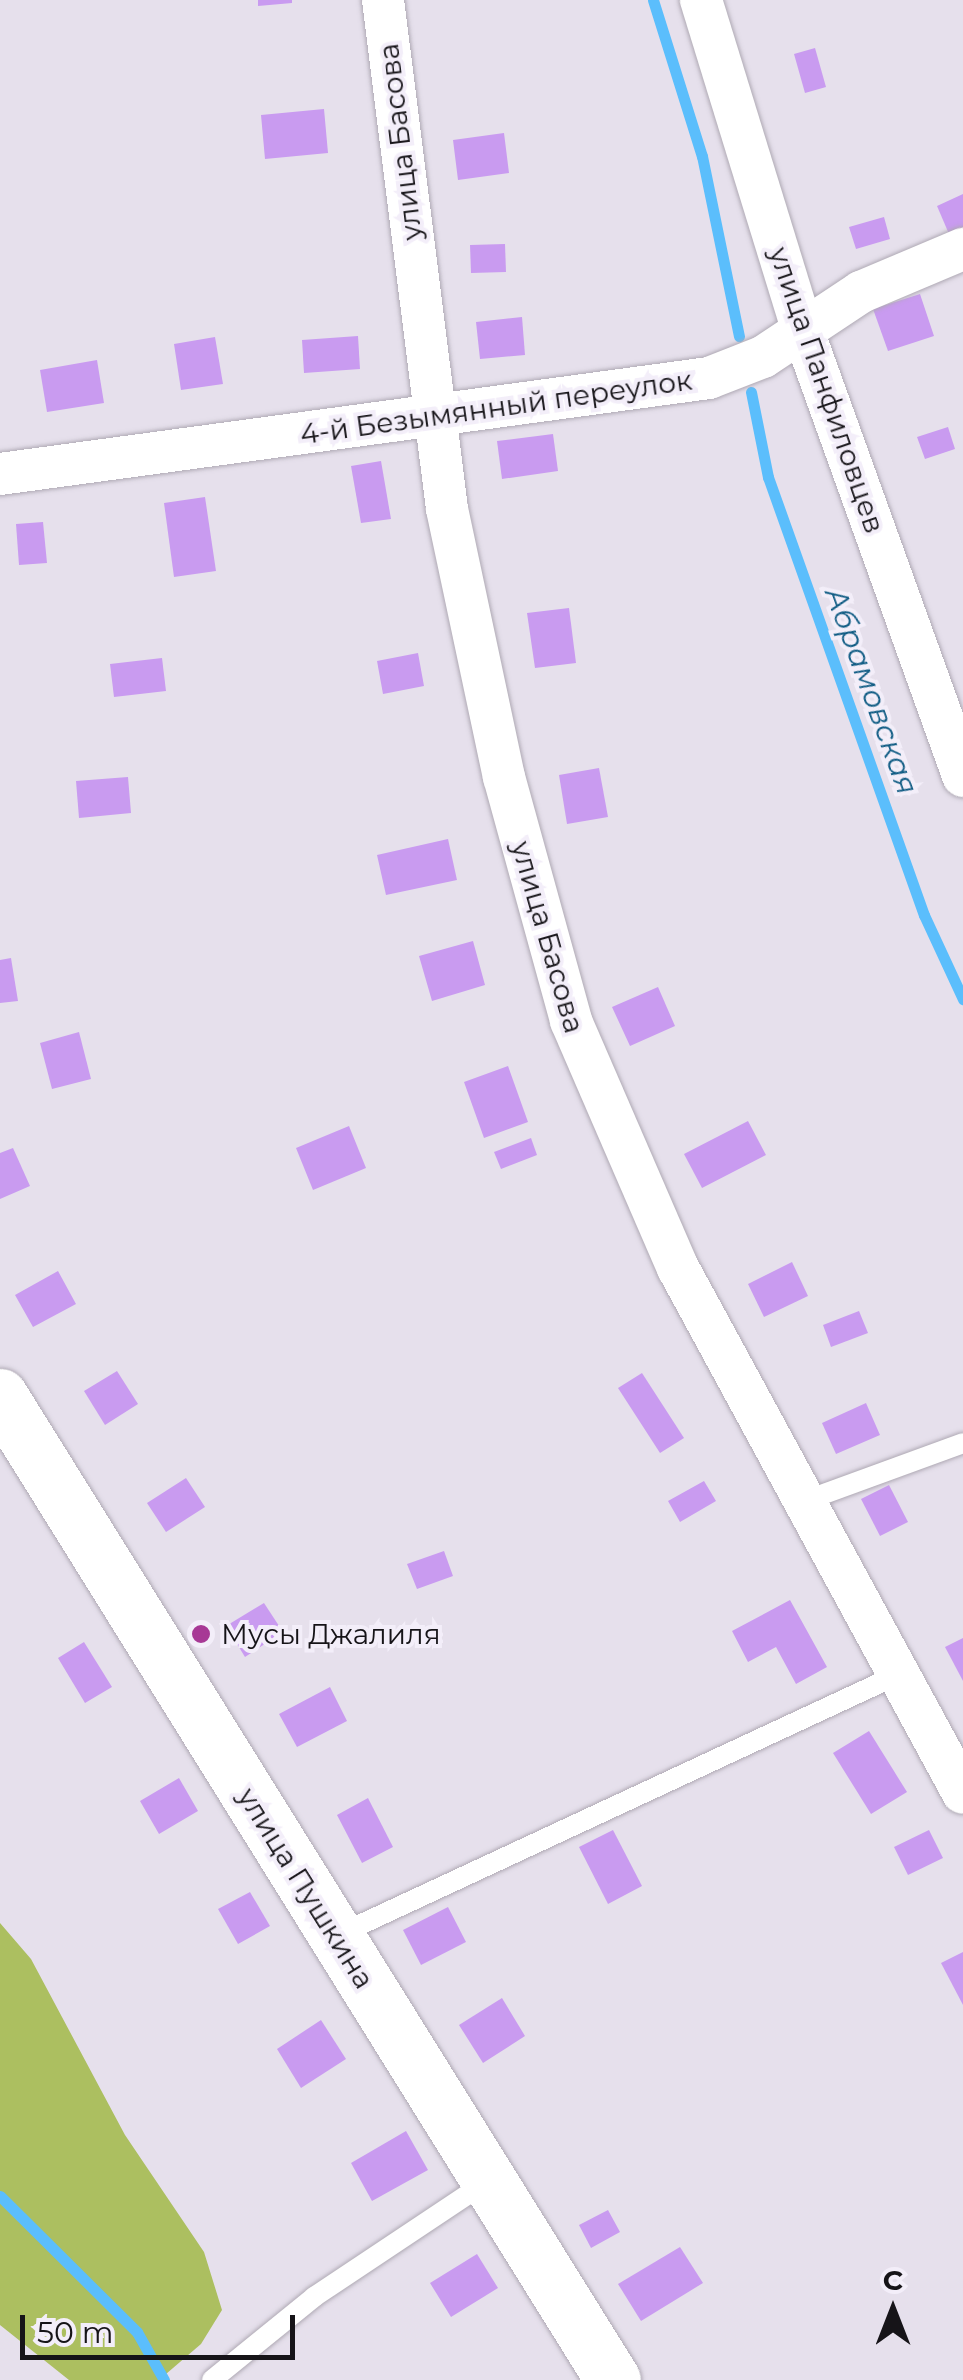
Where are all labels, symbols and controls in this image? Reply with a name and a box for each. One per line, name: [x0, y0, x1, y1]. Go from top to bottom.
street label: улица Басова: [371, 42, 429, 242]
street label: улица Панфиловцев: [762, 243, 892, 537]
street label: 4-й Безымянный переулок: [298, 363, 694, 451]
water label: Абрамовская: [817, 583, 925, 799]
street label: улица Басова: [505, 837, 591, 1037]
place label: Мусы Джалиля: [221, 1617, 441, 1651]
marker: Мусы Джалиля: [190, 1623, 212, 1645]
street label: улица Пушкина: [231, 1781, 381, 1995]
north arrow: [843, 2260, 943, 2360]
text: С: [883, 2263, 903, 2297]
scale bar: [25, 2295, 300, 2357]
text: 50 m: [37, 2314, 114, 2351]

